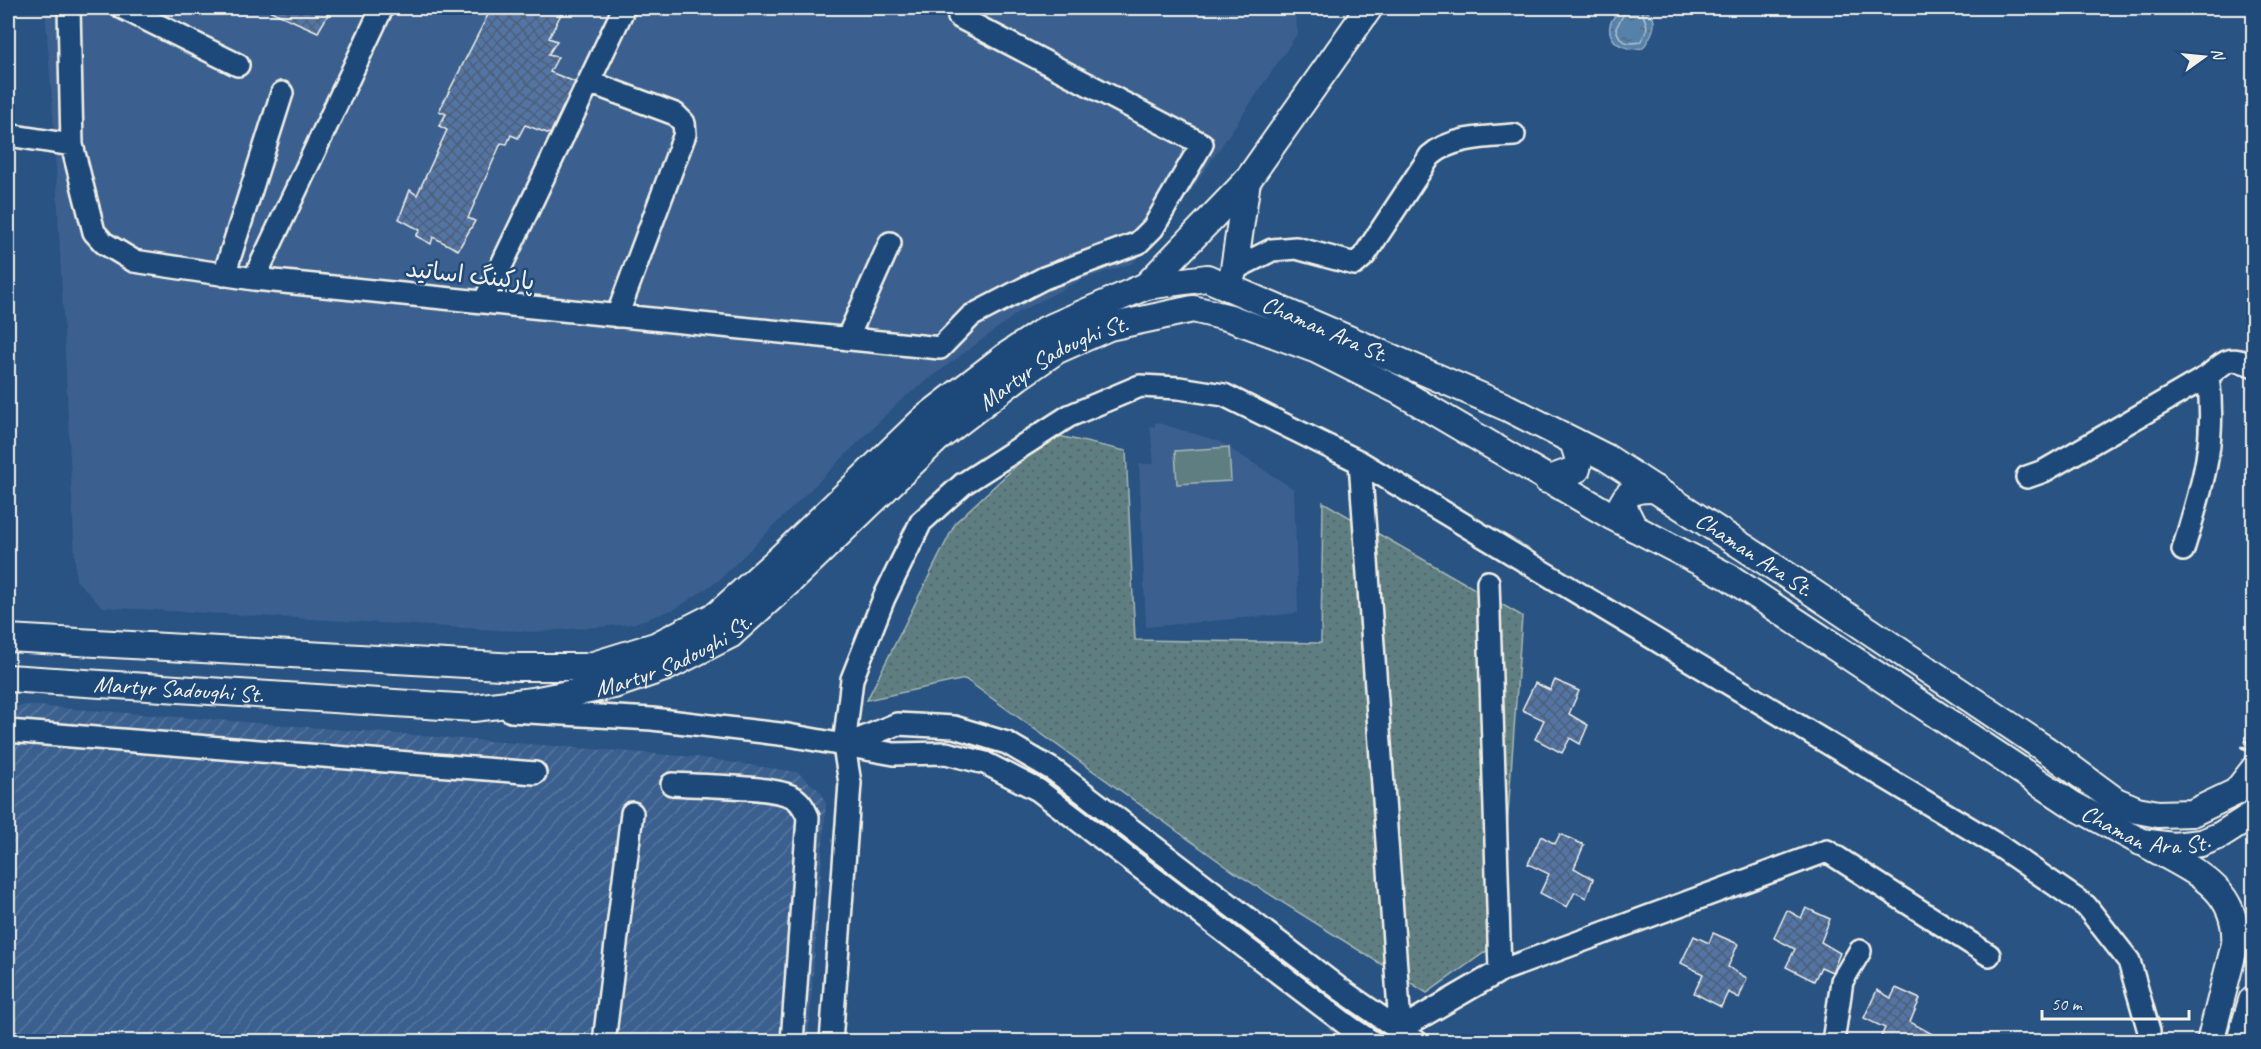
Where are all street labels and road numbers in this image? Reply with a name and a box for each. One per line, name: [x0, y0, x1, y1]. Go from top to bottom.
street label: پارکینگ اساتید: [404, 253, 536, 297]
street label: Chaman Ara St.: [1257, 289, 1393, 370]
street label: Martyr Sadoughi St.: [972, 308, 1131, 417]
street label: Chaman Ara St.: [1690, 505, 1819, 604]
street label: Martyr Sadoughi St.: [592, 607, 758, 703]
street label: Martyr Sadoughi St.: [93, 669, 265, 709]
street label: Chaman Ara St.: [2076, 797, 2215, 861]

